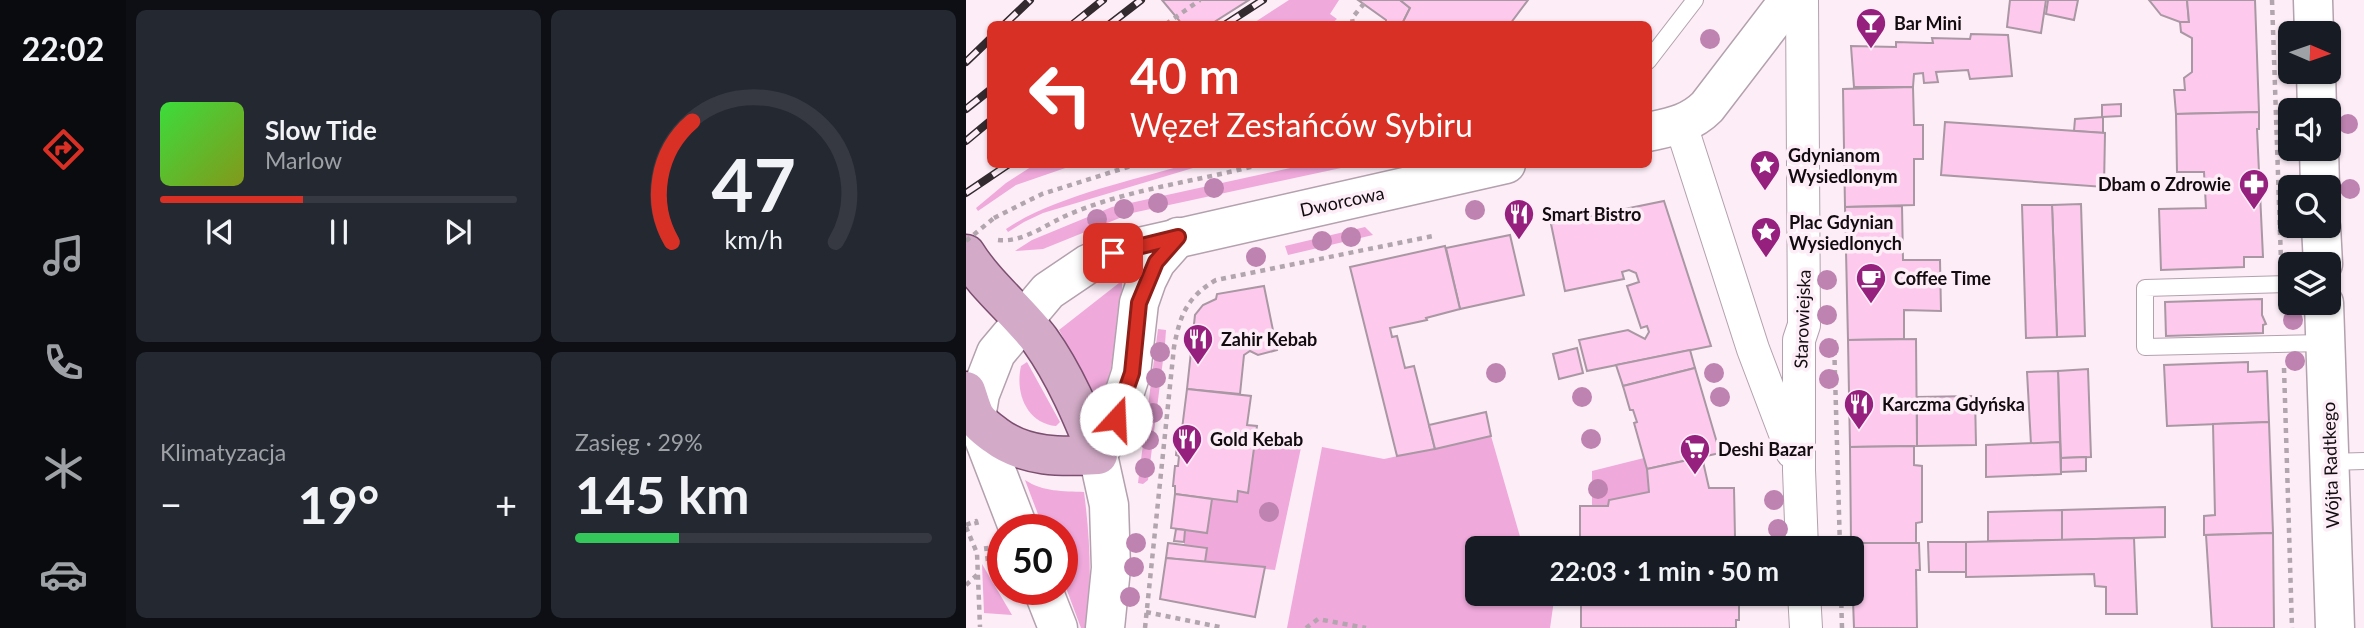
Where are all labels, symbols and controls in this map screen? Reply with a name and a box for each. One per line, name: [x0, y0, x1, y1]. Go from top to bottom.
bar icon: Bar Mini: [1854, 6, 1888, 50]
place label: Bar Mini: [1894, 12, 1962, 34]
north arrow: [2278, 21, 2342, 84]
map controls: [2278, 21, 2341, 315]
text: 22:02: [22, 29, 104, 68]
text: 40 m: [1130, 46, 1240, 104]
icon: left: [1015, 49, 1106, 140]
button: sound: [2278, 98, 2341, 161]
text: Węzeł Zesłańców Sybiru: [1130, 105, 1473, 144]
text: Slow Tide: [265, 114, 377, 146]
icon: directions: [39, 125, 88, 174]
text: 47: [711, 141, 796, 229]
place label: Gdynianom Wysiedlonym: [1788, 144, 1898, 187]
text: Marlow: [265, 146, 342, 174]
place icon: Gdynianom Wysiedlonym: [1748, 148, 1782, 192]
pharmacy icon: Dbam o Zdrowie: [2237, 167, 2271, 211]
place label: Dbam o Zdrowie: [2098, 173, 2231, 195]
button: search: [2278, 175, 2341, 238]
street label: Dworcowa: [1298, 181, 1386, 221]
restaurant icon: Smart Bistro: [1502, 197, 1536, 241]
place label: Smart Bistro: [1542, 203, 1641, 225]
place label: Plac Gdynian Wysiedlonych: [1789, 211, 1902, 254]
icon: previous: [201, 213, 239, 251]
icon: pause: [320, 213, 358, 251]
icon: next: [439, 213, 477, 251]
place icon: Plac Gdynian Wysiedlonych: [1749, 215, 1783, 259]
pin: [1083, 223, 1143, 283]
text: km/h: [724, 224, 783, 254]
icon: music: [39, 231, 88, 280]
icon: arrive: [1094, 234, 1132, 272]
button: layers: [2278, 252, 2341, 315]
cafe icon: Coffee Time: [1854, 261, 1888, 305]
place label: Coffee Time: [1894, 267, 1991, 289]
street label: Starowiejska: [1789, 269, 1815, 369]
restaurant icon: Zahir Kebab: [1181, 322, 1215, 366]
place label: Zahir Kebab: [1221, 328, 1317, 350]
icon: phone: [39, 338, 88, 387]
position arrow: [1079, 382, 1153, 456]
restaurant icon: Karczma Gdyńska: [1842, 387, 1876, 431]
place label: Karczma Gdyńska: [1882, 393, 2025, 415]
street label: Wójta Radtkego: [2317, 401, 2343, 529]
restaurant icon: Gold Kebab: [1170, 422, 1204, 466]
text: Zasięg · 29%: [575, 428, 703, 456]
place label: Gold Kebab: [1210, 428, 1303, 450]
supermarket icon: Deshi Bazar: [1678, 432, 1712, 476]
text: Klimatyzacja: [160, 438, 286, 466]
place label: Deshi Bazar: [1718, 438, 1813, 460]
icon: climate: [39, 444, 88, 493]
text: 145 km: [575, 463, 749, 525]
text: 19°: [298, 473, 379, 535]
text: −: [160, 481, 182, 527]
text: +: [495, 481, 517, 527]
speed limit sign: 50: [987, 514, 1078, 605]
icon: car: [39, 550, 88, 599]
text: 22:03 · 1 min · 50 m: [1550, 555, 1779, 587]

